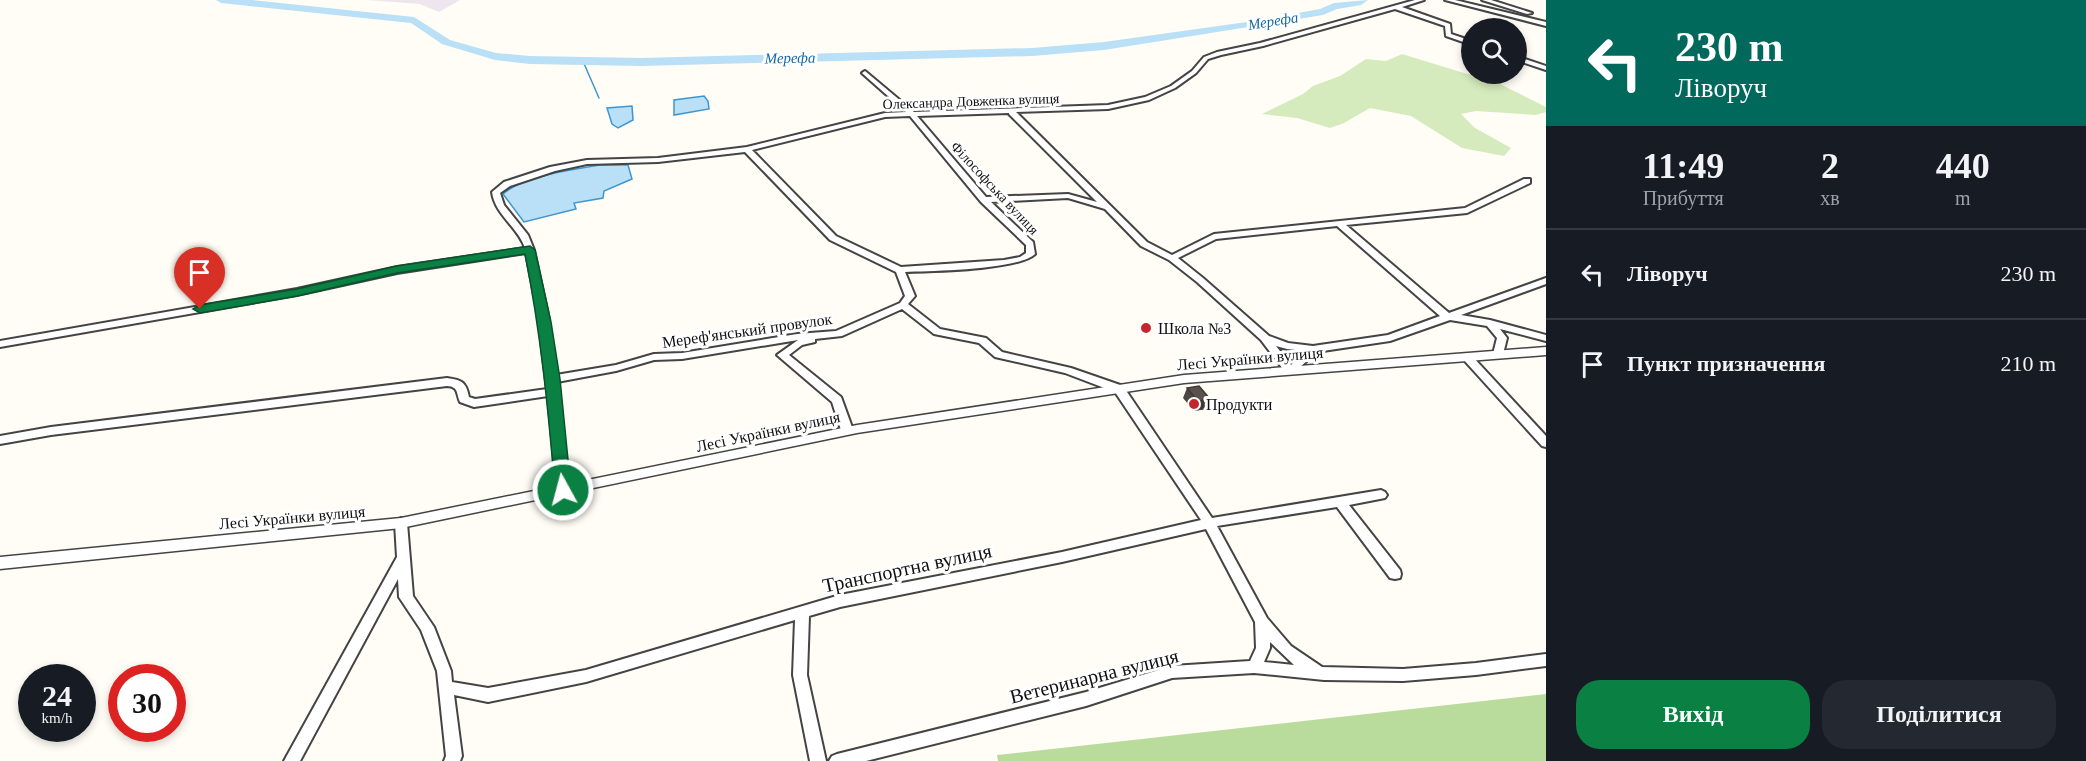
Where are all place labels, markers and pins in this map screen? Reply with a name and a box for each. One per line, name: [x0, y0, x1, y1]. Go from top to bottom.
pin: [174, 247, 225, 309]
place label: Школа №3: [1158, 320, 1231, 337]
marker: Школа №3: [1139, 321, 1153, 335]
place label: Продукти: [1206, 396, 1273, 414]
marker: Продукти: [1187, 397, 1201, 411]

